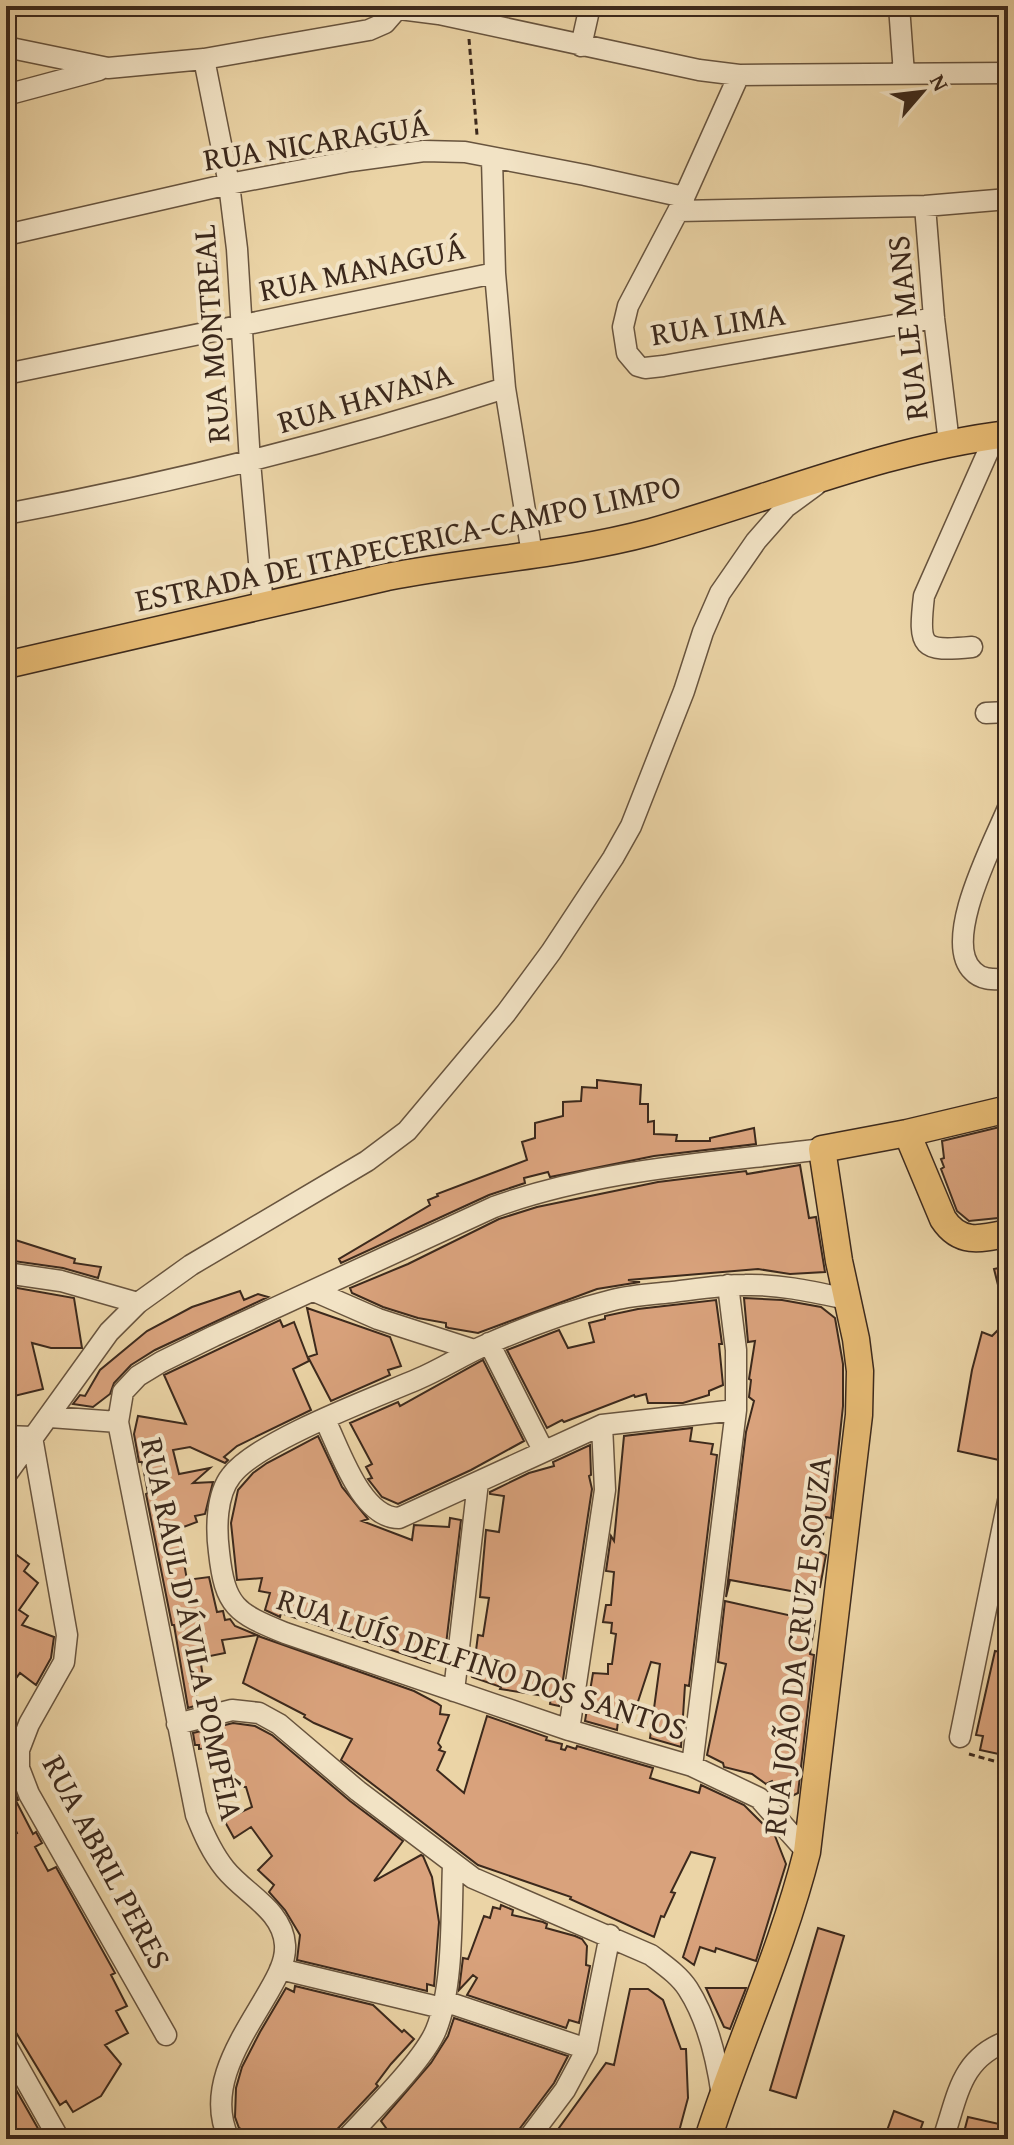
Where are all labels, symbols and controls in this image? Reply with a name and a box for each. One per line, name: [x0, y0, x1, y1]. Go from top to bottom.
north arrow: [882, 52, 962, 132]
text: N: [922, 69, 957, 97]
street label: RUA NICARAGUÁ: [200, 100, 433, 183]
street label: RUA MONTREAL: [179, 223, 242, 445]
street label: RUA MANAGUÁ: [255, 224, 470, 313]
street label: RUA LE MANS: [873, 233, 940, 423]
street label: RUA LIMA: [647, 290, 789, 357]
street label: RUA HAVANA: [272, 350, 458, 445]
street label: ESTRADA DE ITAPECERICA-CAMPO LIMPO: [131, 462, 685, 623]
street label: RUA RAUL D'ÁVILA POMPÉIA: [129, 1433, 256, 1825]
street label: RUA JOÃO DA CRUZ E SOUZA: [750, 1453, 843, 1838]
street label: RUA LUÍS DELFINO DOS SANTOS: [271, 1575, 693, 1752]
street label: RUA ABRIL PERES: [31, 1746, 184, 1977]

